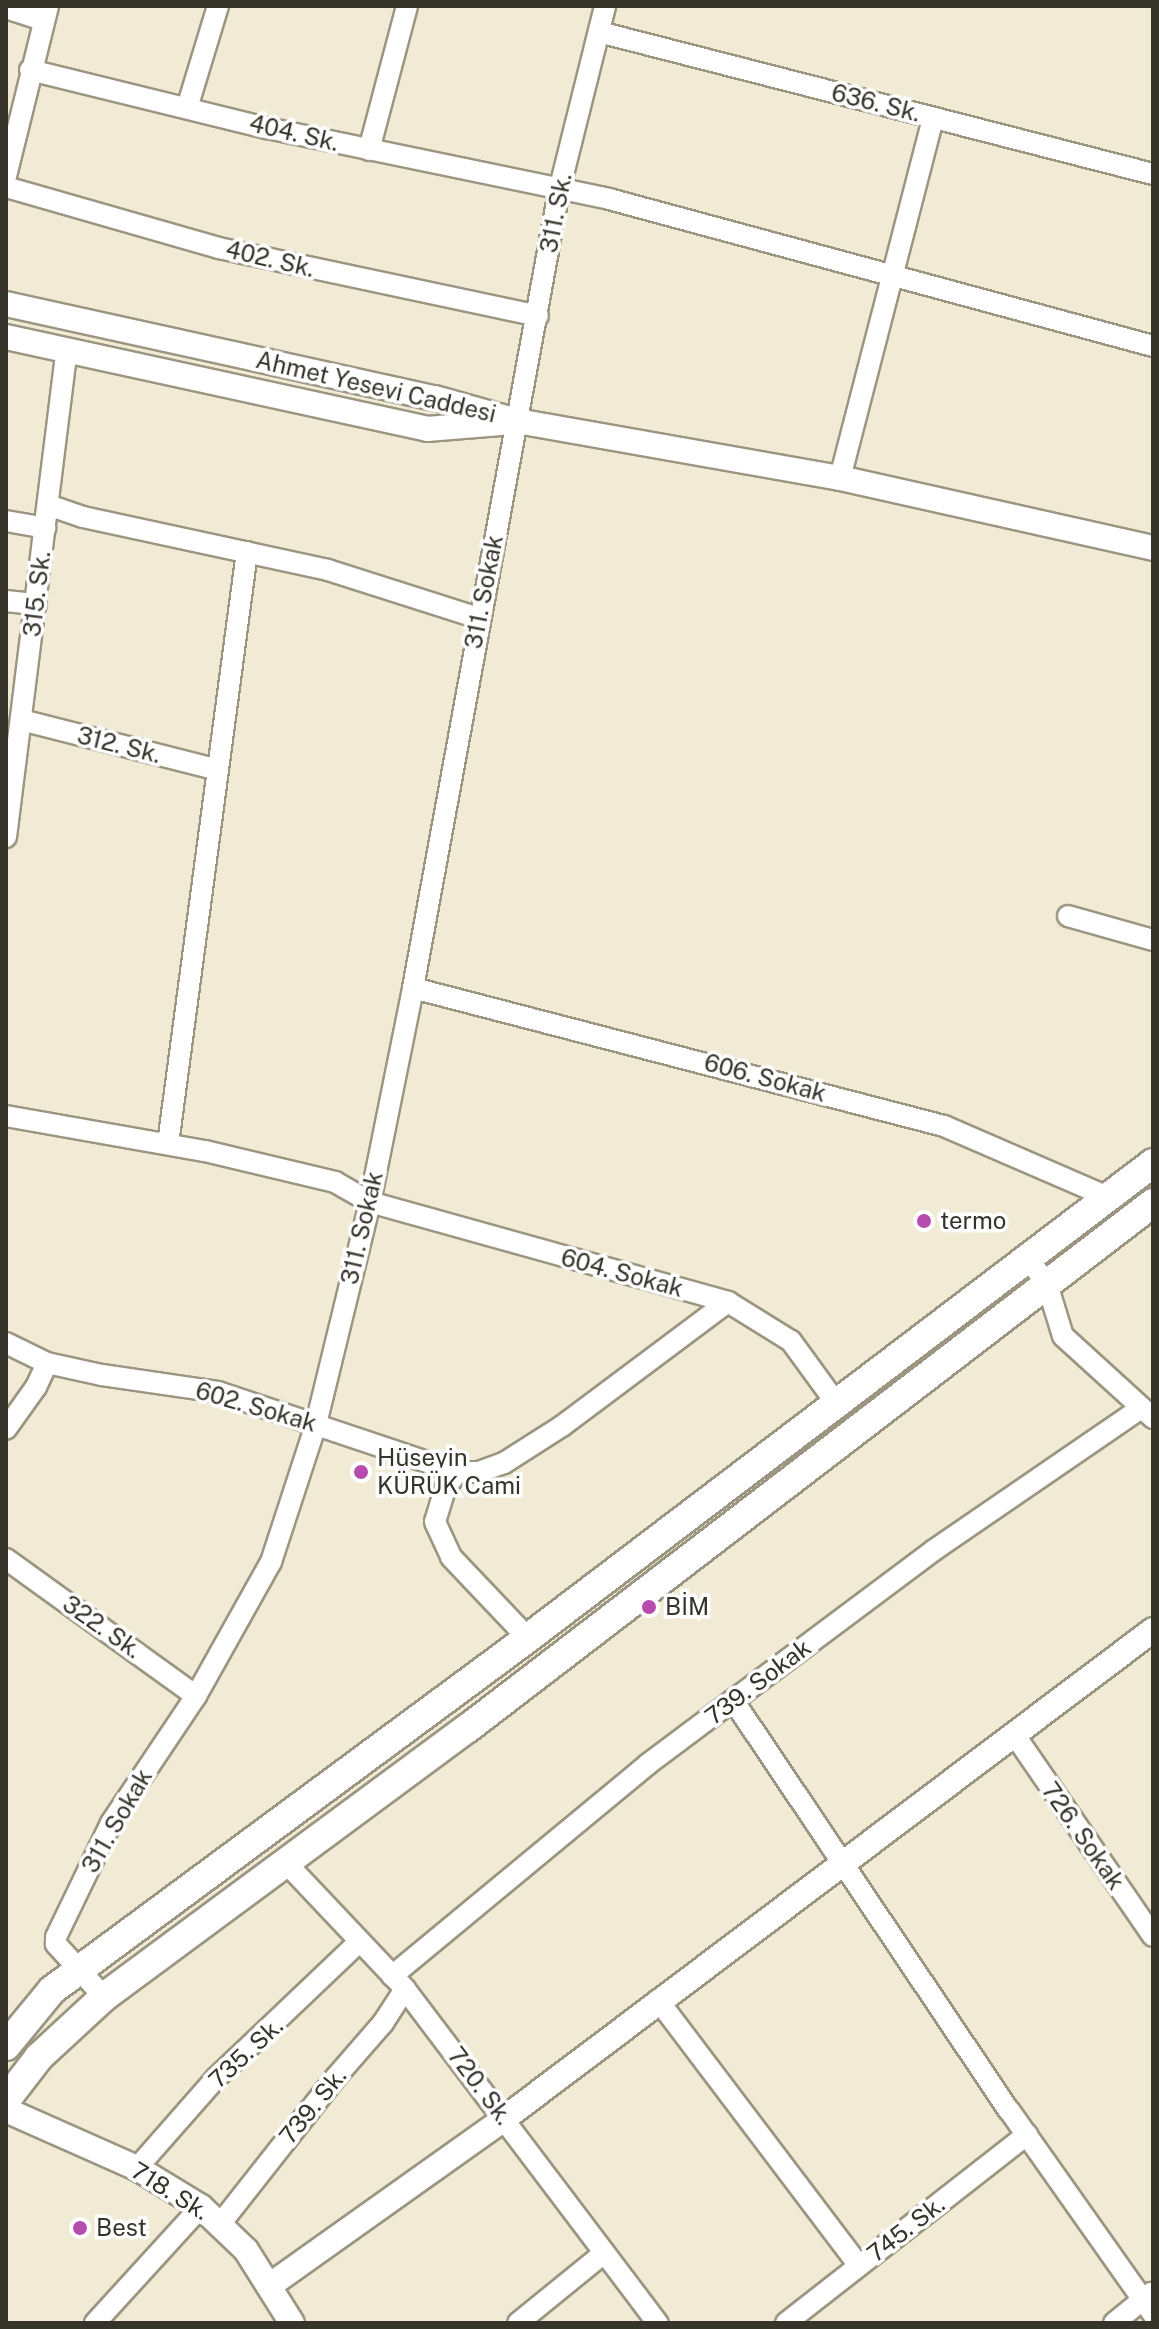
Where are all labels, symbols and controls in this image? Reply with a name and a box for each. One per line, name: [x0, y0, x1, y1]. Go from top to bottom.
street label: 636. Sk.: [828, 78, 924, 128]
street label: 404. Sk.: [246, 109, 342, 157]
street label: 311. Sk.: [534, 171, 578, 255]
street label: 402. Sk.: [223, 235, 317, 283]
street label: Ahmet Yesevi Caddesi: [253, 345, 499, 429]
street label: 311. Sokak: [459, 533, 509, 651]
street label: 315. Sk.: [17, 549, 57, 639]
street label: 312. Sk.: [74, 721, 164, 769]
street label: 606. Sokak: [701, 1048, 829, 1108]
street label: 311. Sokak: [335, 1169, 389, 1287]
place label: termo: [940, 1207, 1006, 1235]
marker: termo: [915, 1212, 933, 1230]
street label: 604. Sokak: [558, 1243, 686, 1303]
street label: 602. Sokak: [192, 1376, 320, 1438]
place label: Hüseyin KÜRÜK Cami: [377, 1444, 521, 1500]
marker: Hüseyin KÜRÜK Cami: [352, 1463, 370, 1481]
street label: 322. Sk.: [57, 1589, 147, 1665]
place label: BİM: [665, 1593, 709, 1621]
marker: BİM: [640, 1598, 658, 1616]
street label: 739. Sokak: [700, 1633, 816, 1731]
street label: 311. Sokak: [76, 1764, 158, 1878]
street label: 726. Sokak: [1035, 1777, 1131, 1895]
street label: 735. Sk.: [203, 2012, 289, 2094]
street label: 720. Sk.: [441, 2041, 519, 2131]
street label: 739. Sk.: [273, 2062, 353, 2150]
street label: 718. Sk.: [126, 2156, 214, 2226]
street label: 745. Sk.: [862, 2190, 950, 2268]
place label: Best: [96, 2214, 147, 2242]
marker: Best: [71, 2219, 89, 2237]

